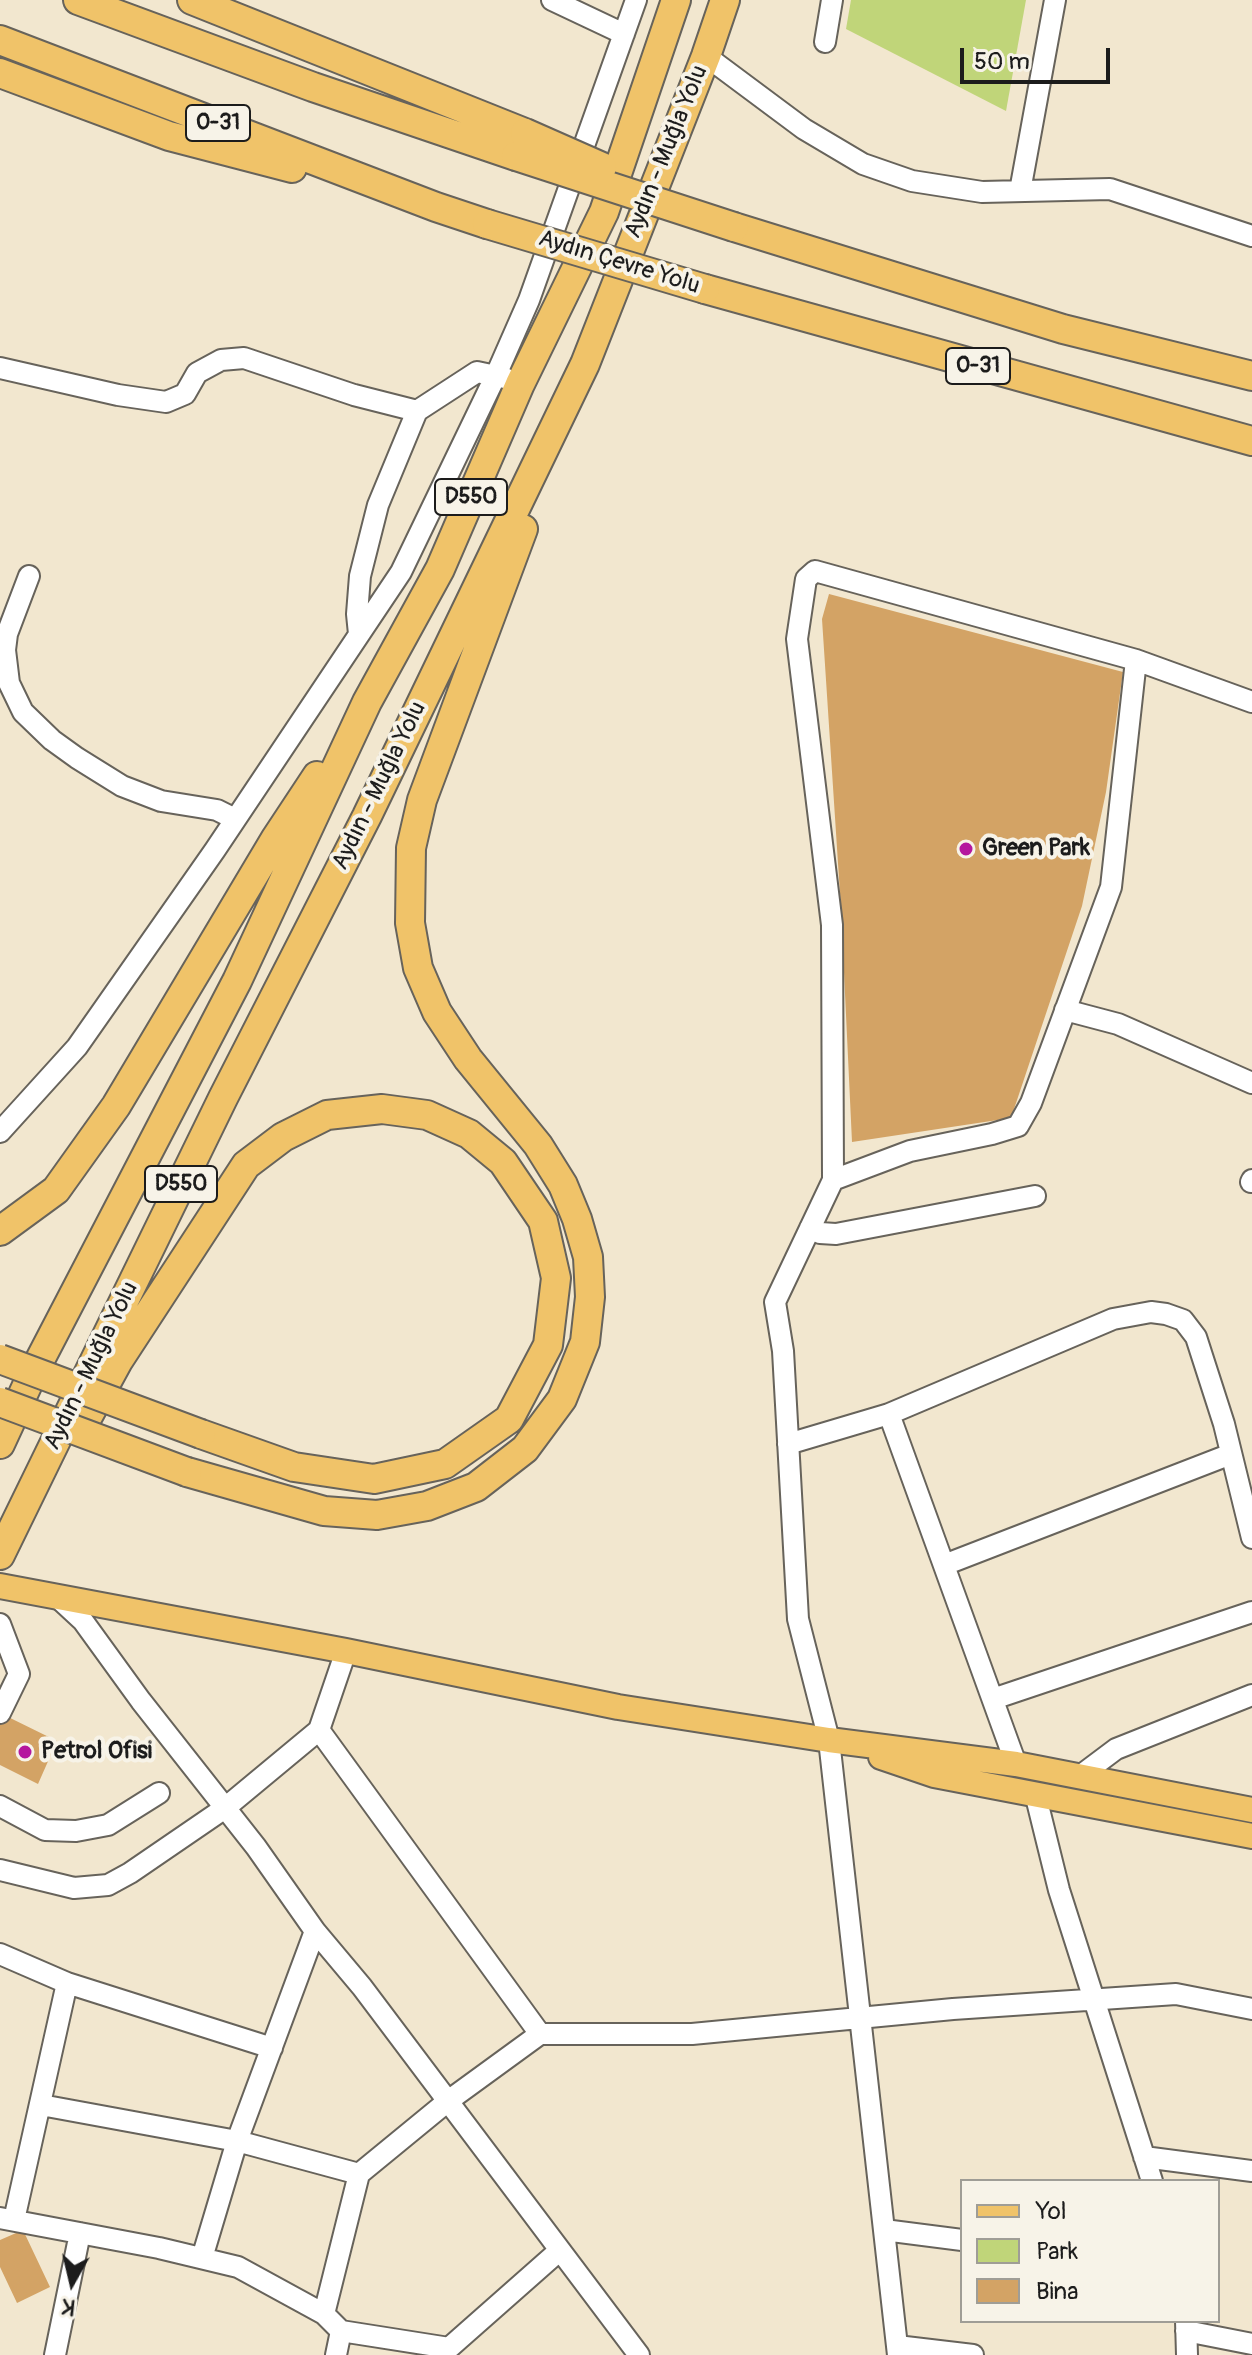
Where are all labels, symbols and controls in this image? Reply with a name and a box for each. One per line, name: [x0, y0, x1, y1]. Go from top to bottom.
scale bar: [964, 32, 1114, 82]
text: 50 m: [974, 47, 1030, 76]
street label: Aydın - Muğla Yolu: [619, 61, 715, 243]
road number: O-31: [186, 105, 250, 141]
street label: Aydın Çevre Yolu: [535, 225, 703, 301]
road number: O-31: [946, 348, 1010, 384]
road number: D550: [435, 479, 507, 515]
street label: Aydın - Muğla Yolu: [327, 697, 433, 875]
place label: Green Park: [982, 835, 1090, 863]
marker: Green Park: [957, 840, 975, 858]
road number: D550: [145, 1166, 217, 1202]
street label: Aydın - Muğla Yolu: [39, 1277, 145, 1455]
place label: Petrol Ofisi: [41, 1738, 152, 1766]
marker: Petrol Ofisi: [16, 1743, 34, 1761]
legend: [960, 2179, 1220, 2323]
text: Yol: [1036, 2197, 1066, 2226]
text: Park: [1036, 2237, 1078, 2266]
north arrow: [32, 2243, 112, 2323]
text: Bina: [1036, 2277, 1078, 2306]
text: K: [60, 2292, 77, 2322]

